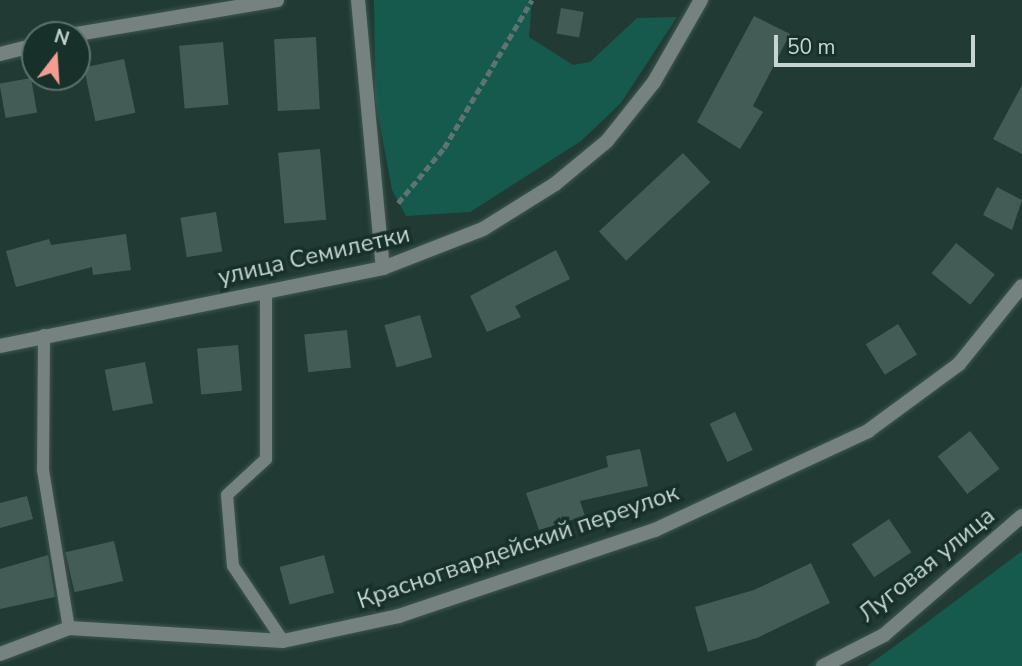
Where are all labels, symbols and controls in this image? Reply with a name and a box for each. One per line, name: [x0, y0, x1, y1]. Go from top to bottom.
north arrow: [21, 21, 91, 91]
scale bar: [777, 21, 978, 65]
text: N: [51, 23, 72, 52]
text: 50 m: [787, 33, 836, 61]
street label: улица Семилетки: [215, 220, 413, 292]
street label: Красногвардейский переулок: [354, 478, 682, 616]
street label: Луговая улица: [853, 501, 1001, 629]

